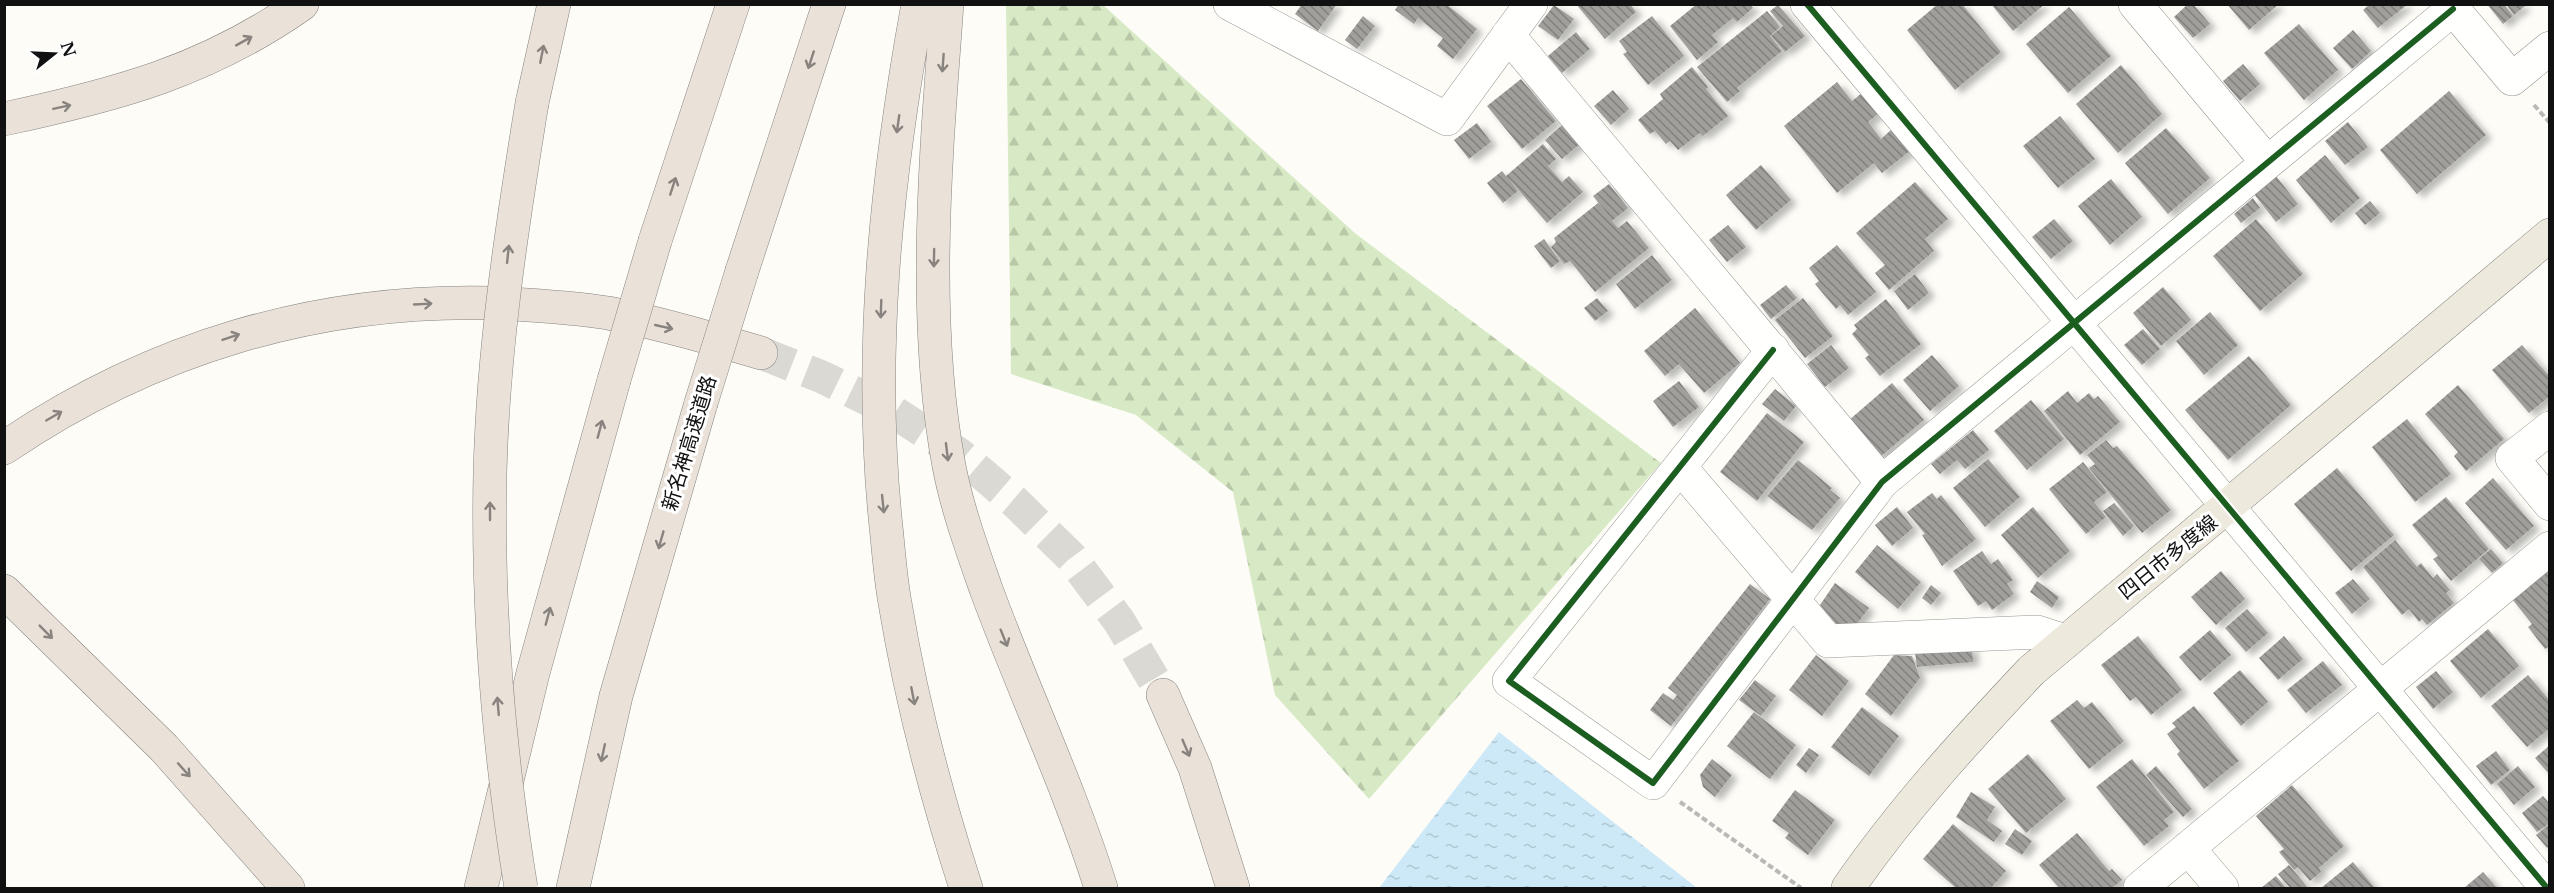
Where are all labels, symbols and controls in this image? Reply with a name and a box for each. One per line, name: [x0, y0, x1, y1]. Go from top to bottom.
north arrow: [24, 24, 84, 84]
one-way arrow: [235, 34, 252, 46]
text: N: [56, 39, 80, 60]
one-way arrow: [537, 44, 548, 64]
one-way arrow: [804, 50, 815, 69]
one-way arrow: [937, 52, 948, 72]
one-way arrow: [51, 101, 71, 112]
one-way arrow: [893, 114, 904, 134]
one-way arrow: [669, 177, 680, 196]
one-way arrow: [503, 244, 514, 264]
one-way arrow: [929, 247, 940, 267]
one-way arrow: [875, 298, 886, 318]
one-way arrow: [412, 299, 432, 310]
one-way arrow: [654, 321, 673, 333]
one-way arrow: [221, 331, 240, 342]
street label: 新名神高速道路: [657, 373, 721, 513]
one-way arrow: [45, 410, 62, 422]
one-way arrow: [595, 419, 606, 438]
one-way arrow: [942, 442, 953, 461]
one-way arrow: [878, 493, 889, 513]
one-way arrow: [485, 501, 496, 521]
street label: 四日市多度線: [2114, 510, 2222, 604]
one-way arrow: [655, 530, 666, 549]
one-way arrow: [543, 607, 554, 626]
one-way arrow: [39, 625, 54, 639]
one-way arrow: [999, 628, 1010, 646]
one-way arrow: [908, 686, 919, 705]
one-way arrow: [492, 696, 503, 716]
one-way arrow: [1181, 739, 1193, 757]
one-way arrow: [597, 743, 609, 762]
one-way arrow: [177, 762, 191, 777]

